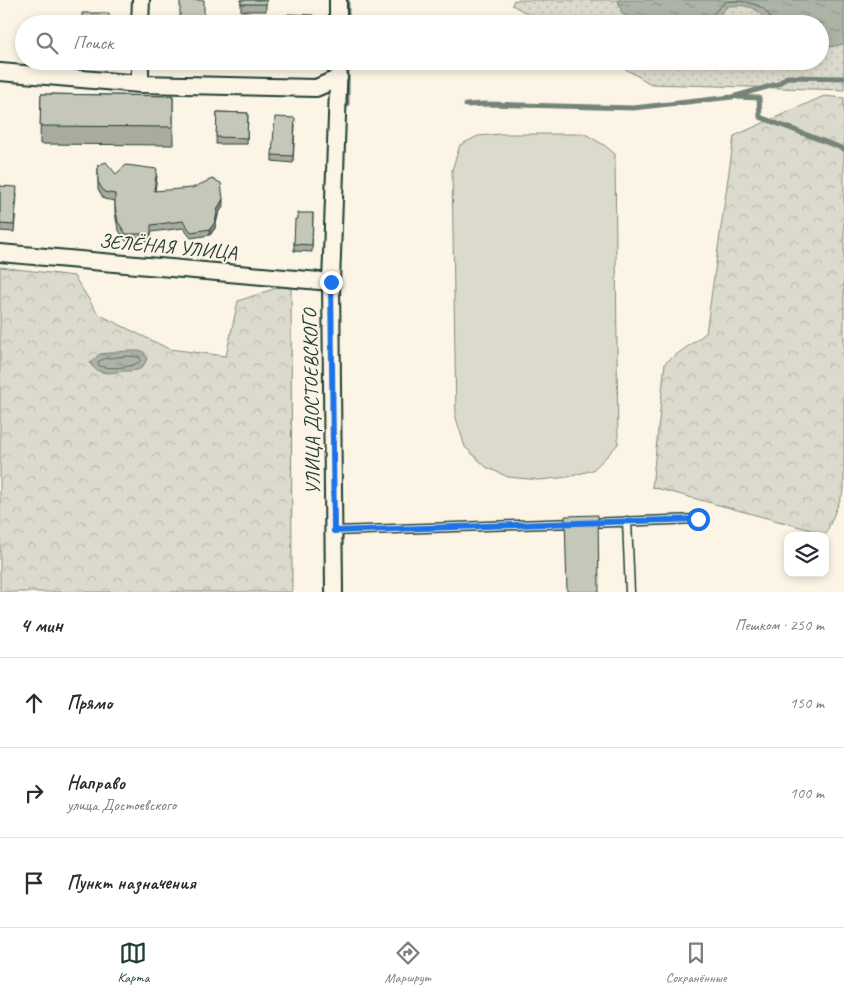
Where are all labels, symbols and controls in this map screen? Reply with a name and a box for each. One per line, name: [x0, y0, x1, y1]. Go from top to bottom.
search box: [15, 15, 829, 70]
icon: search: [33, 29, 61, 57]
text: Поиск: [73, 31, 113, 55]
street label: ЗЕЛЁНАЯ УЛИЦА: [98, 228, 239, 265]
route end: [320, 271, 343, 294]
street label: УЛИЦА ДОСТОЕВСКОГО: [297, 307, 326, 495]
route start: [687, 508, 710, 531]
map controls: [784, 532, 829, 577]
button: layers: [784, 532, 829, 577]
text: 4 мин: [20, 612, 63, 638]
text: Пешком · 250 m: [735, 615, 824, 635]
icon: ahead: [20, 689, 48, 717]
text: Прямо: [67, 691, 112, 715]
text: 150 m: [790, 693, 824, 713]
text: Направо: [67, 771, 125, 795]
icon: right: [20, 779, 48, 807]
text: 100 m: [790, 783, 824, 803]
text: улица Достоевского: [67, 795, 176, 815]
icon: arrive: [20, 869, 48, 897]
text: Пункт назначения: [67, 871, 196, 895]
tab: Карта: [117, 939, 150, 986]
tab: Маршрут: [384, 939, 431, 986]
tab: Сохранённые: [666, 939, 726, 986]

